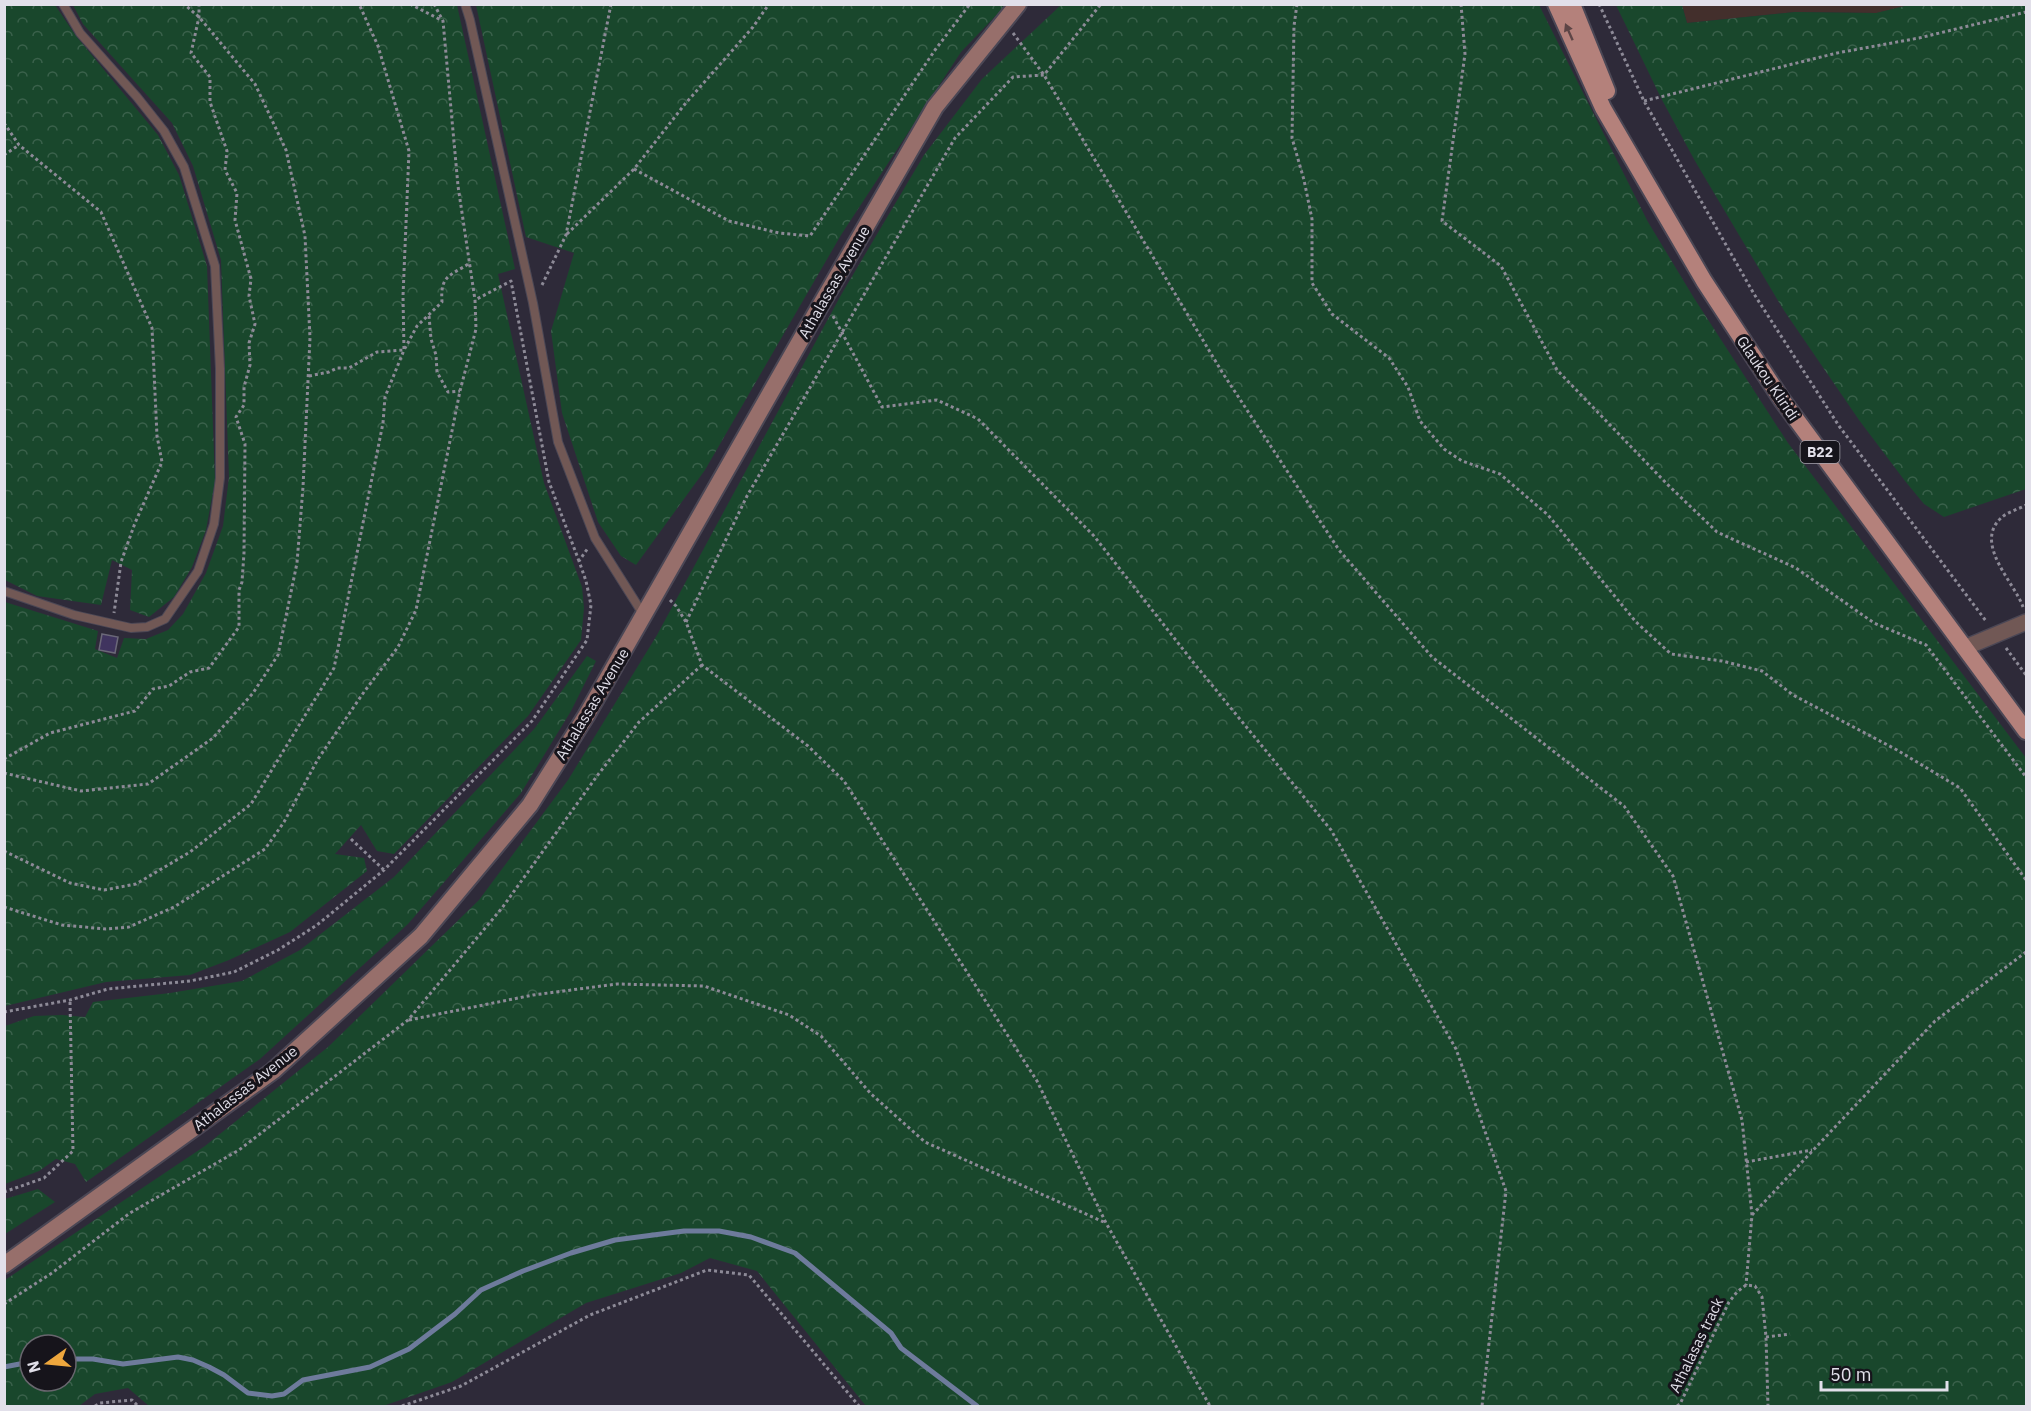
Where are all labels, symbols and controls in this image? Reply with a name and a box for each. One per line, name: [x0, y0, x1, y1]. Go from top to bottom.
one-way arrow: [1564, 23, 1574, 41]
street label: Athalassas Avenue: [794, 222, 874, 342]
street label: Glaukou Kliridi: [1733, 332, 1803, 424]
road number: B22: [1800, 441, 1840, 463]
street label: Athalassas Avenue: [551, 645, 633, 763]
street label: Athalassas Avenue: [189, 1041, 301, 1135]
street label: Athalasas track: [1665, 1294, 1727, 1396]
north arrow: [18, 1333, 78, 1393]
scale bar: [1821, 1354, 1947, 1392]
text: N: [22, 1359, 45, 1375]
text: 50 m: [1830, 1363, 1872, 1386]

